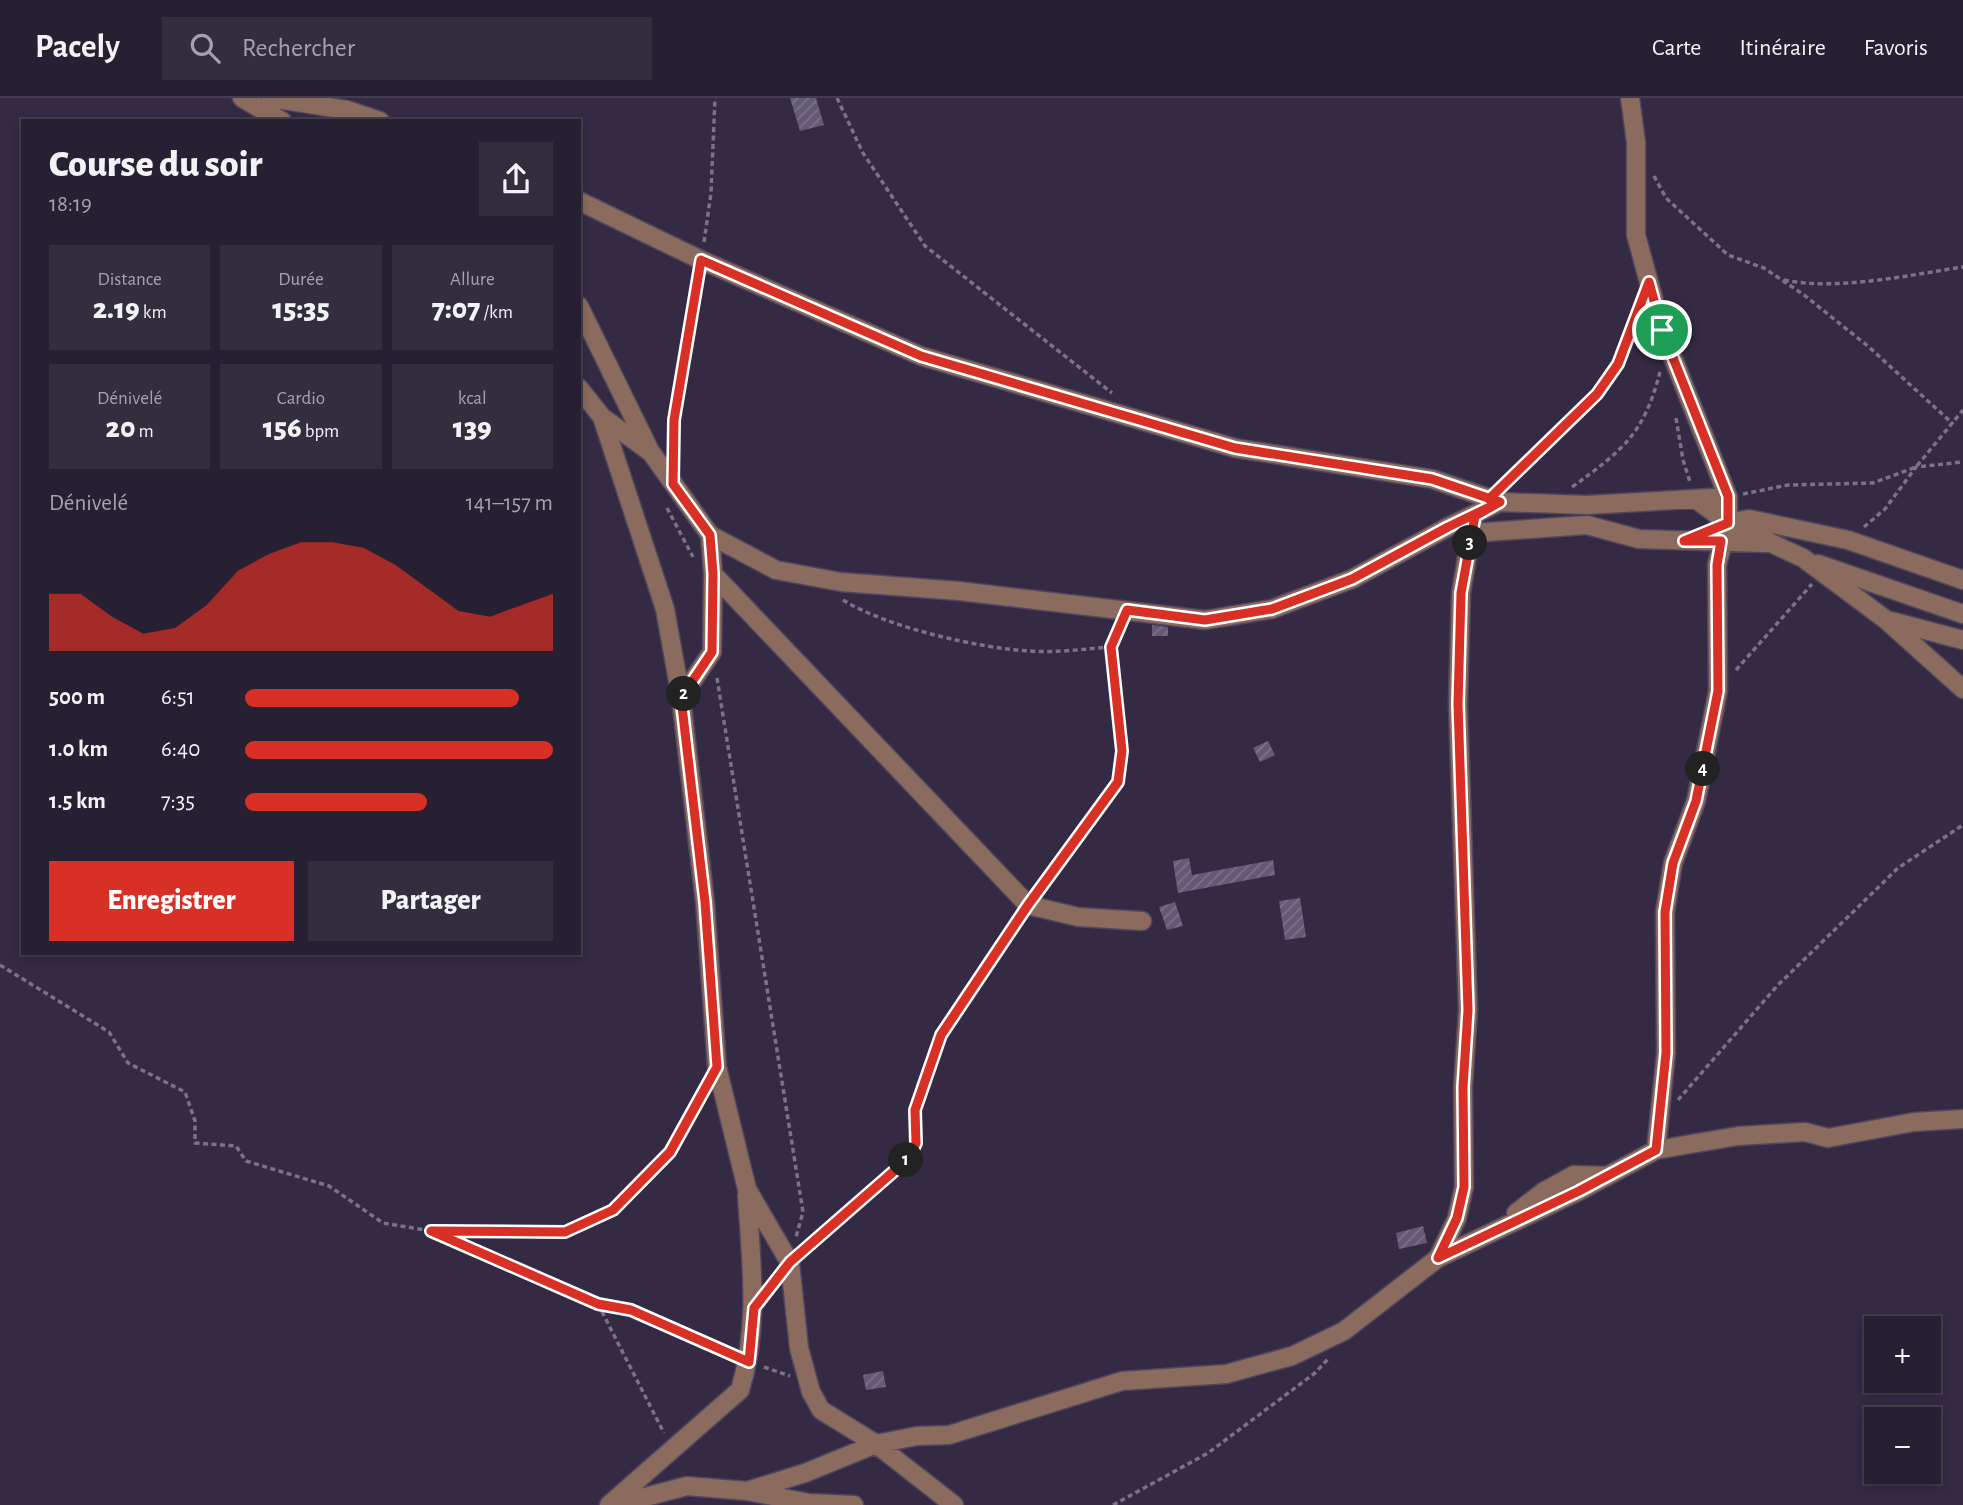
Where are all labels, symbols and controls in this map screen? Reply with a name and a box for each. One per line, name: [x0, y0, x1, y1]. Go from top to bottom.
search box: [162, 17, 652, 80]
icon: search: [186, 29, 224, 67]
text: Pacely: [35, 31, 120, 64]
text: Rechercher: [242, 35, 355, 61]
text: Carte: [1652, 36, 1701, 60]
text: Itinéraire: [1739, 36, 1826, 60]
text: Favoris: [1864, 36, 1928, 60]
button: share: [479, 142, 553, 216]
text: Course du soir: [49, 146, 262, 184]
text: 18:19: [49, 193, 92, 216]
text: Distance: [97, 270, 162, 289]
text: Durée: [278, 270, 324, 289]
text: Allure: [450, 270, 495, 289]
text: 2.19: [93, 294, 140, 324]
text: 15:35: [272, 294, 330, 324]
text: 7:07: [432, 294, 480, 324]
pin: [1632, 300, 1692, 360]
text: km: [140, 303, 167, 322]
text: /km: [480, 303, 513, 322]
icon: arrive: [1643, 311, 1681, 349]
text: Dénivelé: [97, 389, 162, 408]
text: Cardio: [277, 389, 325, 408]
text: kcal: [458, 389, 487, 408]
text: 20: [106, 413, 135, 443]
text: 156: [263, 413, 302, 443]
text: 139: [453, 413, 492, 443]
text: m: [135, 422, 154, 441]
text: bpm: [302, 422, 339, 441]
text: Dénivelé: [49, 492, 128, 515]
text: 141–157 m: [466, 492, 553, 515]
pin: 3: [1452, 526, 1488, 560]
text: 3: [1465, 533, 1474, 552]
pin: 2: [666, 676, 702, 712]
text: 2: [679, 684, 688, 703]
text: 500 m: [49, 686, 105, 709]
text: 6:51: [161, 686, 195, 709]
text: 1.0 km: [49, 738, 108, 761]
text: 6:40: [161, 738, 200, 761]
pin: 4: [1686, 752, 1720, 786]
text: 4: [1698, 759, 1707, 778]
text: 1.5 km: [49, 790, 106, 813]
text: 7:35: [161, 790, 195, 813]
button: Enregistrer: [49, 861, 294, 941]
button: Partager: [308, 861, 553, 941]
pin: 1: [888, 1142, 923, 1178]
text: 1: [902, 1150, 909, 1169]
map controls: [1864, 1316, 1941, 1484]
button: +: [1864, 1316, 1941, 1393]
button: −: [1864, 1407, 1941, 1484]

